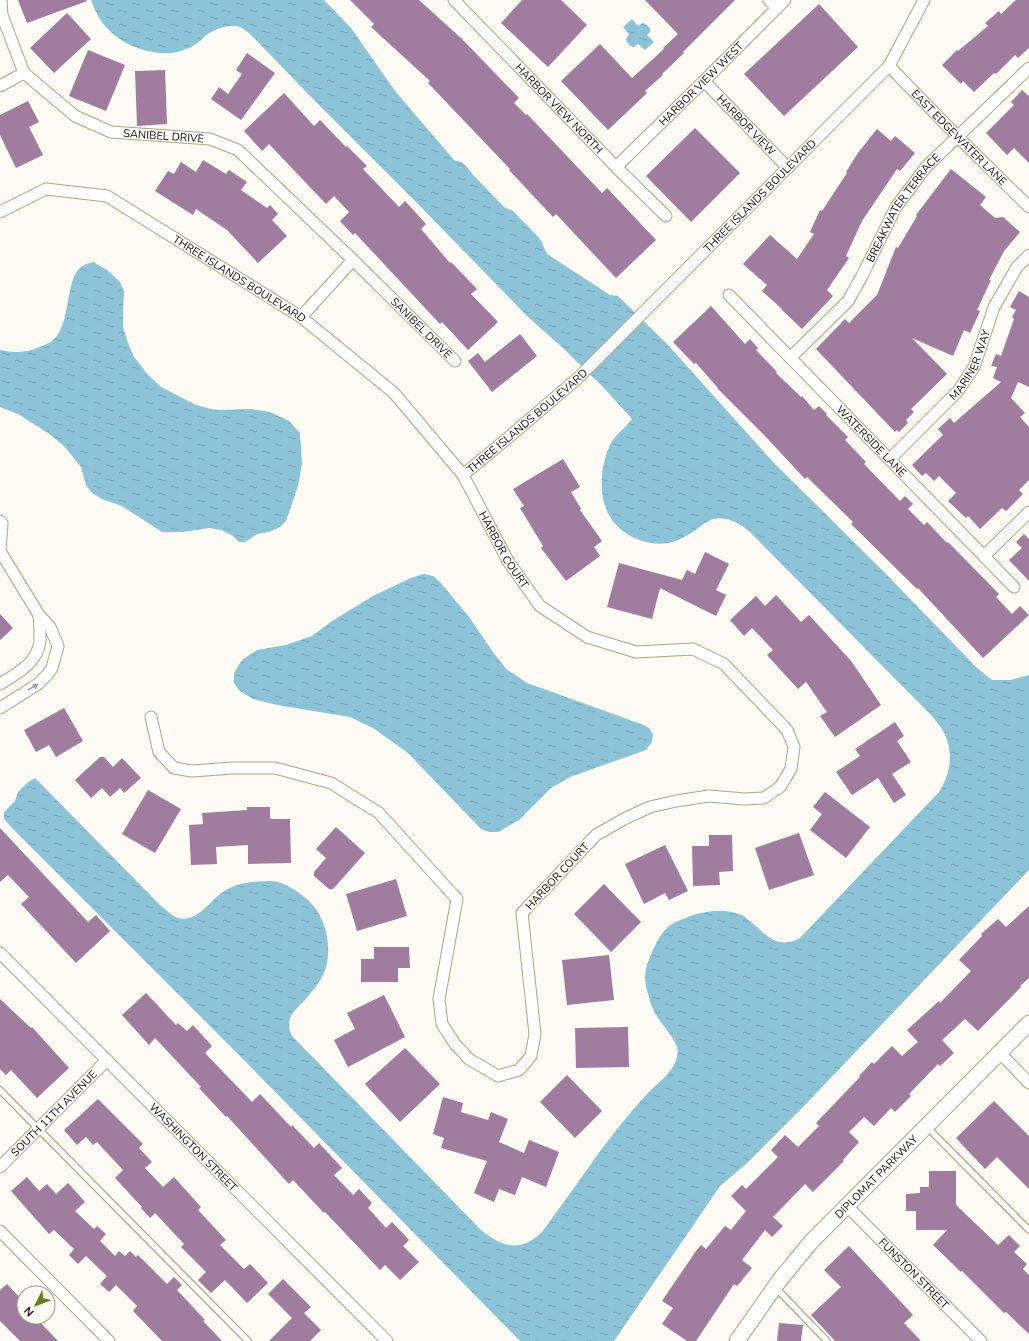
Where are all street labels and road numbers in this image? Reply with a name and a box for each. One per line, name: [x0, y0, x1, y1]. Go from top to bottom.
street label: HARBOR VIEW WEST: [656, 39, 746, 129]
street label: HARBOR VIEW NORTH: [512, 60, 606, 157]
street label: EAST EDGEWATER LANE: [908, 86, 1010, 189]
street label: HARBOR VIEW: [714, 91, 778, 157]
street label: SANIBEL DRIVE: [123, 126, 204, 147]
street label: THREE ISLANDS BOULEVARD: [700, 136, 820, 256]
street label: BREAKWATER TERRACE: [863, 150, 944, 265]
street label: THREE ISLANDS BOULEVARD: [170, 232, 309, 326]
street label: SANIBEL DRIVE: [387, 294, 455, 362]
street label: MARINER WAY: [946, 327, 994, 404]
street label: THREE ISLANDS BOULEVARD: [464, 366, 591, 477]
street label: WATERSIDE LANE: [833, 402, 909, 480]
street label: HARBOR COURT: [475, 509, 532, 592]
street label: HARBOR COURT: [522, 839, 593, 913]
street label: SOUTH 11TH AVENUE: [8, 1067, 100, 1160]
street label: WASHINGTON STREET: [146, 1100, 241, 1195]
street label: DIPLOMAT PARKWAY: [832, 1132, 922, 1222]
street label: FUNSTON STREET: [875, 1235, 952, 1313]

